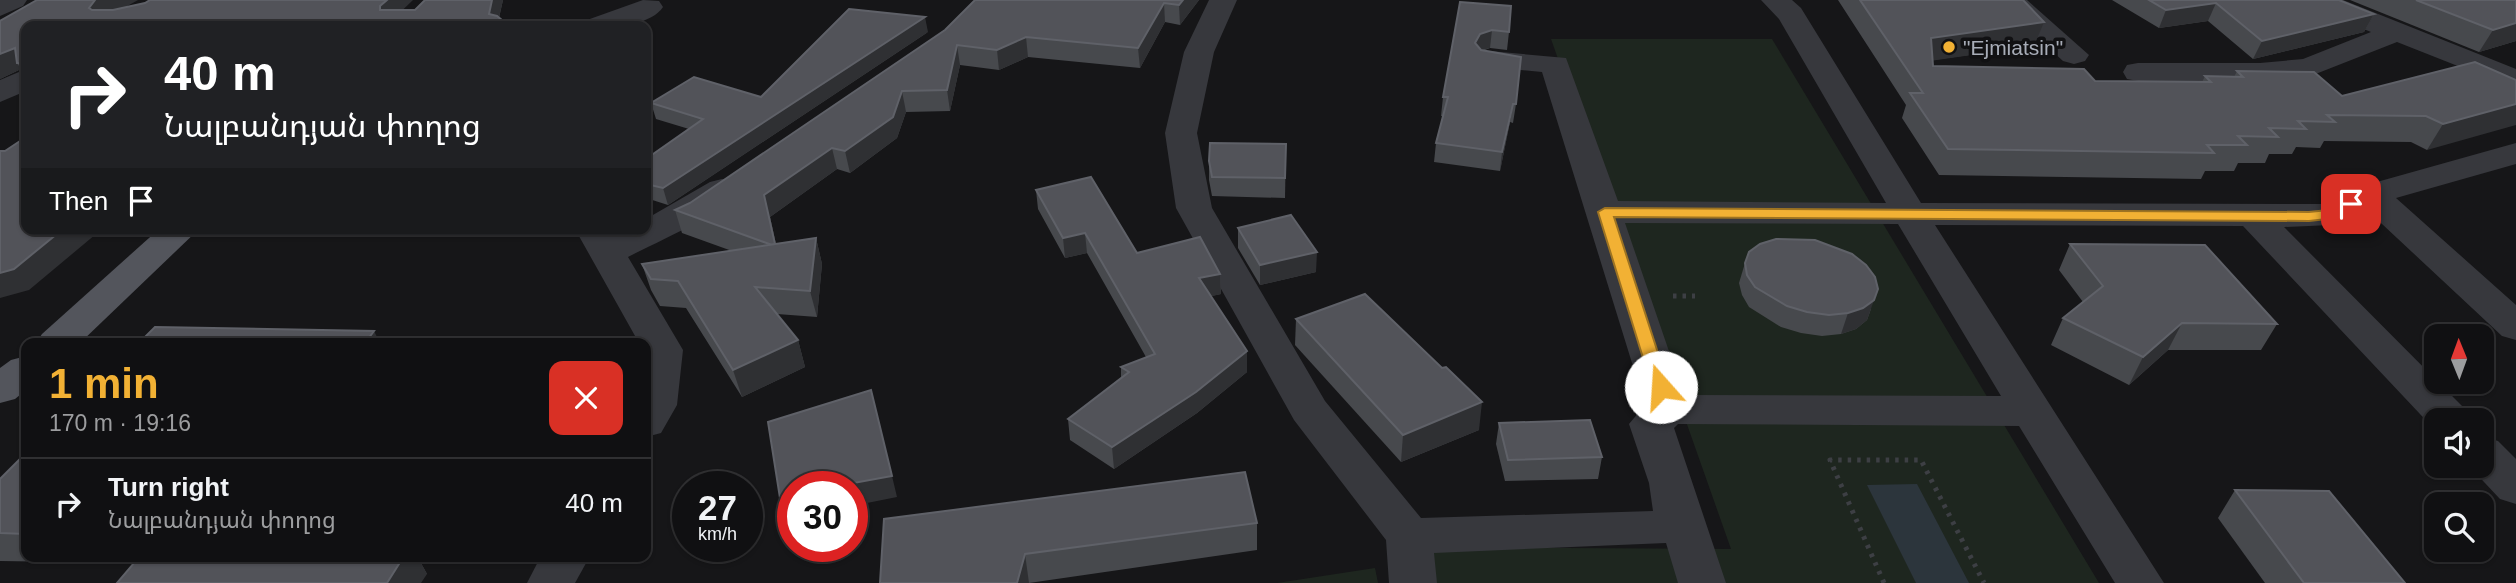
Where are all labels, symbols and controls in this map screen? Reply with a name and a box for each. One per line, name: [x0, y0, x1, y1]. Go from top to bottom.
place label: "Ejmiatsin": [1963, 36, 2063, 59]
marker: "Ejmiatsin": [1941, 39, 1957, 55]
text: 40 m: [164, 46, 276, 100]
icon: right: [49, 49, 140, 140]
text: Նալբանդյան փողոց: [164, 108, 481, 144]
pin: [2321, 174, 2381, 234]
icon: arrive: [122, 182, 160, 220]
icon: arrive: [2332, 185, 2370, 223]
text: Then: [49, 186, 108, 216]
north arrow: [2424, 324, 2494, 394]
map controls: [2424, 324, 2494, 562]
position arrow: [1624, 350, 1698, 424]
text: 1 min: [49, 360, 159, 407]
button: close: [549, 361, 623, 435]
button: sound: [2424, 408, 2494, 478]
text: 170 m · 19:16: [49, 410, 191, 436]
speed limit sign: 30: [777, 471, 868, 562]
text: Turn right: [108, 472, 229, 502]
icon: right: [49, 485, 87, 523]
text: 40 m: [565, 488, 623, 518]
text: 27: [698, 488, 737, 527]
button: search: [2424, 492, 2494, 562]
text: Նալբանդյան փողոց: [108, 507, 336, 533]
text: km/h: [698, 524, 737, 544]

